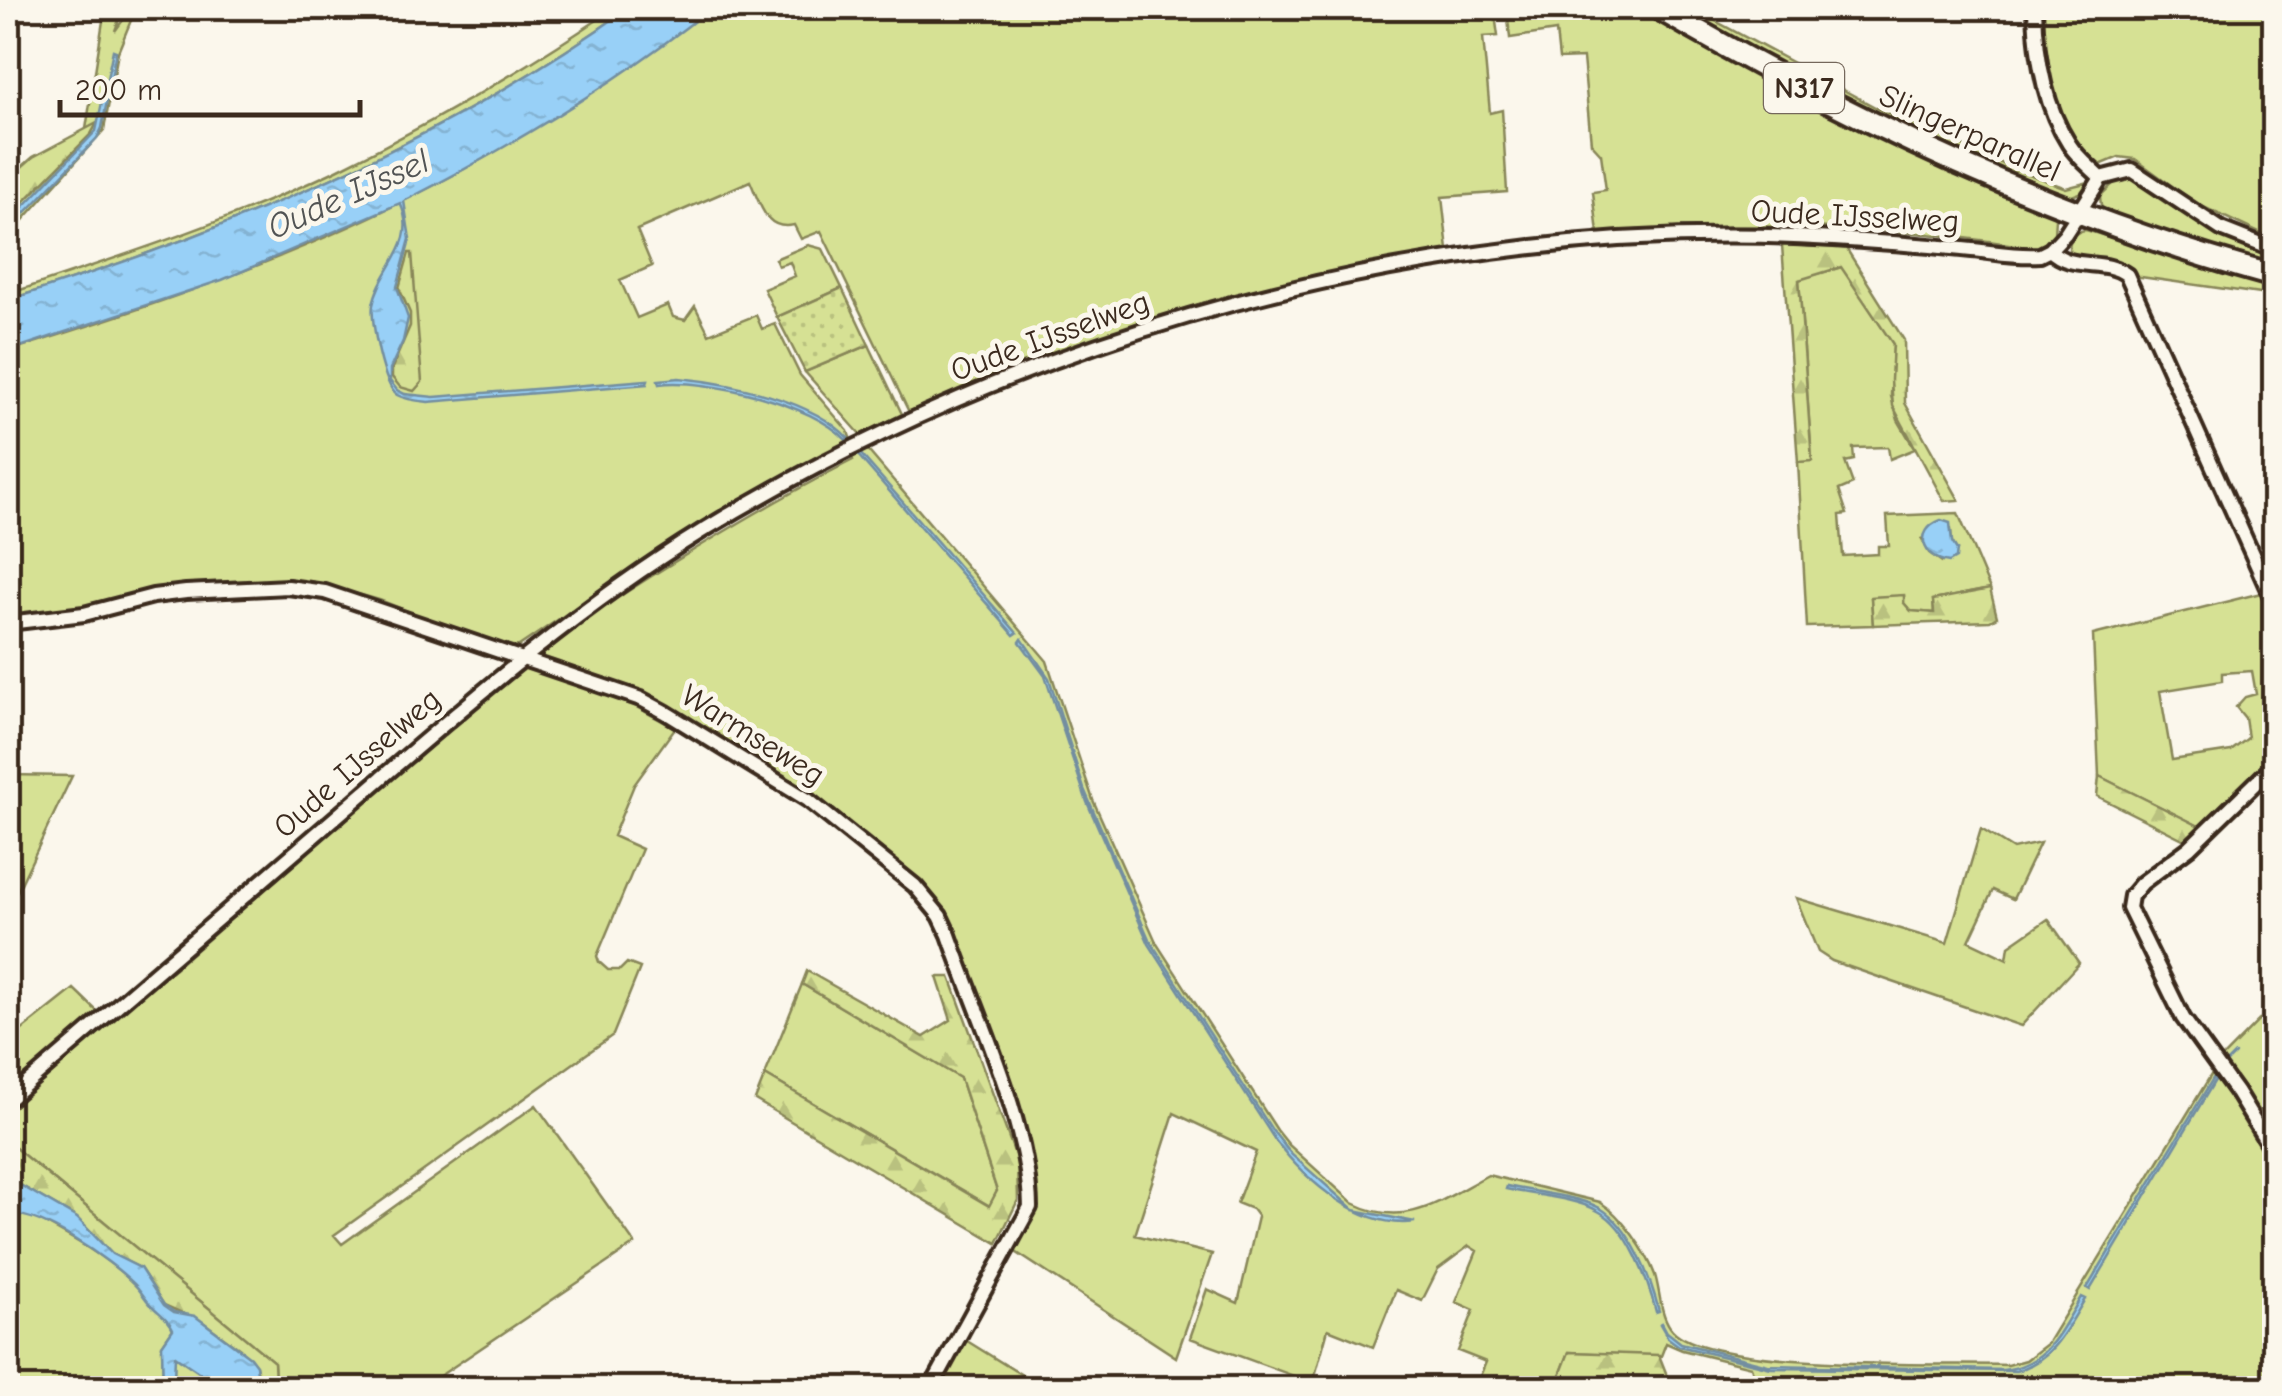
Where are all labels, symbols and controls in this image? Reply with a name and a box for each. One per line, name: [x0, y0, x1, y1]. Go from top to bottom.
scale bar: [60, 55, 360, 117]
road number: N317: [1764, 63, 1844, 113]
text: 200 m: [75, 73, 162, 108]
street label: Slingerparallel: [1874, 77, 2066, 189]
water label: Oude IJssel: [261, 140, 436, 248]
street label: Oude IJsselweg: [1750, 192, 1960, 240]
street label: Oude IJsselweg: [946, 283, 1154, 389]
street label: Warmseweg: [674, 676, 832, 794]
street label: Oude IJsselweg: [266, 681, 448, 845]

